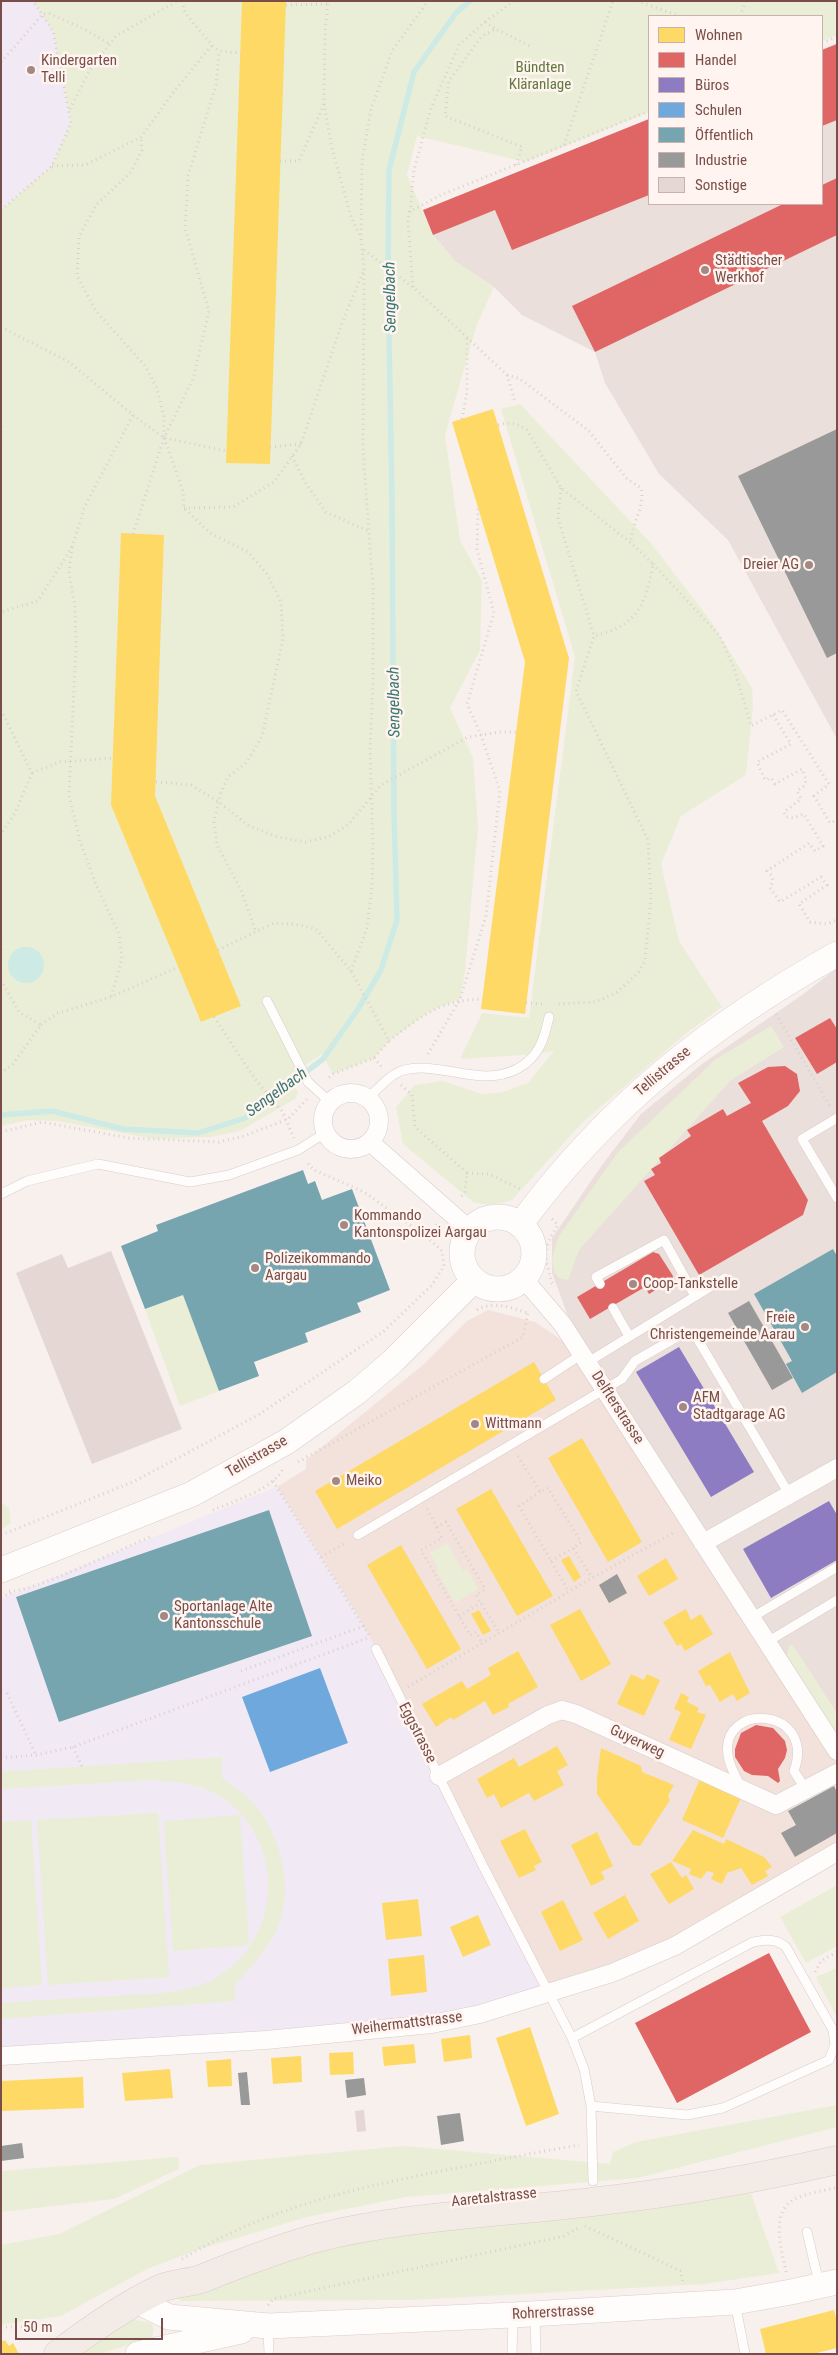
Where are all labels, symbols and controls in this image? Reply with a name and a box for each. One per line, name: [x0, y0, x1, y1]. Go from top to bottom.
legend: [648, 15, 823, 205]
text: Wohnen: [695, 26, 743, 44]
text: Handel: [695, 51, 737, 69]
place label: Kindergarten Telli: [41, 52, 117, 87]
park label: Bündten Kläranlage: [509, 59, 571, 94]
marker: Kindergarten Telli: [25, 64, 37, 76]
text: Büros: [695, 76, 729, 94]
text: Schulen: [695, 101, 742, 119]
text: Öffentlich: [695, 126, 753, 144]
text: Industrie: [695, 151, 747, 169]
text: Sonstige: [695, 176, 747, 194]
place label: Städtischer Werkhof: [715, 252, 782, 287]
water label: Sengelbach: [381, 261, 401, 333]
marker: Städtischer Werkhof: [699, 264, 711, 276]
place label: Dreier AG: [743, 556, 799, 574]
marker: Dreier AG: [803, 559, 815, 571]
water label: Sengelbach: [385, 666, 405, 738]
street label: Tellistrasse: [631, 1043, 695, 1101]
water label: Sengelbach: [243, 1064, 311, 1122]
place label: Kommando Kantonspolizei Aargau: [354, 1207, 487, 1242]
marker: Kommando Kantonspolizei Aargau: [338, 1219, 350, 1231]
place label: Polizeikommando Aargau: [265, 1250, 371, 1285]
marker: Polizeikommando Aargau: [249, 1262, 261, 1274]
place label: Coop-Tankstelle: [643, 1275, 738, 1293]
marker: Coop-Tankstelle: [627, 1278, 639, 1290]
place label: Freie Christengemeinde Aarau: [650, 1309, 795, 1344]
marker: Freie Christengemeinde Aarau: [799, 1321, 811, 1333]
street label: Delfterstrasse: [587, 1368, 647, 1448]
place label: AFM Stadtgarage AG: [693, 1389, 786, 1424]
marker: AFM Stadtgarage AG: [677, 1401, 689, 1413]
place label: Wittmann: [485, 1415, 542, 1433]
marker: Wittmann: [469, 1418, 481, 1430]
street label: Tellistrasse: [223, 1432, 291, 1482]
place label: Meiko: [346, 1472, 382, 1490]
marker: Meiko: [330, 1475, 342, 1487]
place label: Sportanlage Alte Kantonsschule: [174, 1598, 273, 1633]
marker: Sportanlage Alte Kantonsschule: [158, 1610, 170, 1622]
street label: Eggstrasse: [394, 1700, 440, 1766]
street label: Guyerweg: [607, 1722, 667, 1762]
street label: Weihermattstrasse: [351, 2008, 463, 2040]
street label: Aaretalstrasse: [450, 2185, 538, 2211]
street label: Rohrerstrasse: [511, 2302, 595, 2324]
scale bar: [18, 2308, 165, 2340]
text: 50 m: [23, 2318, 53, 2336]

